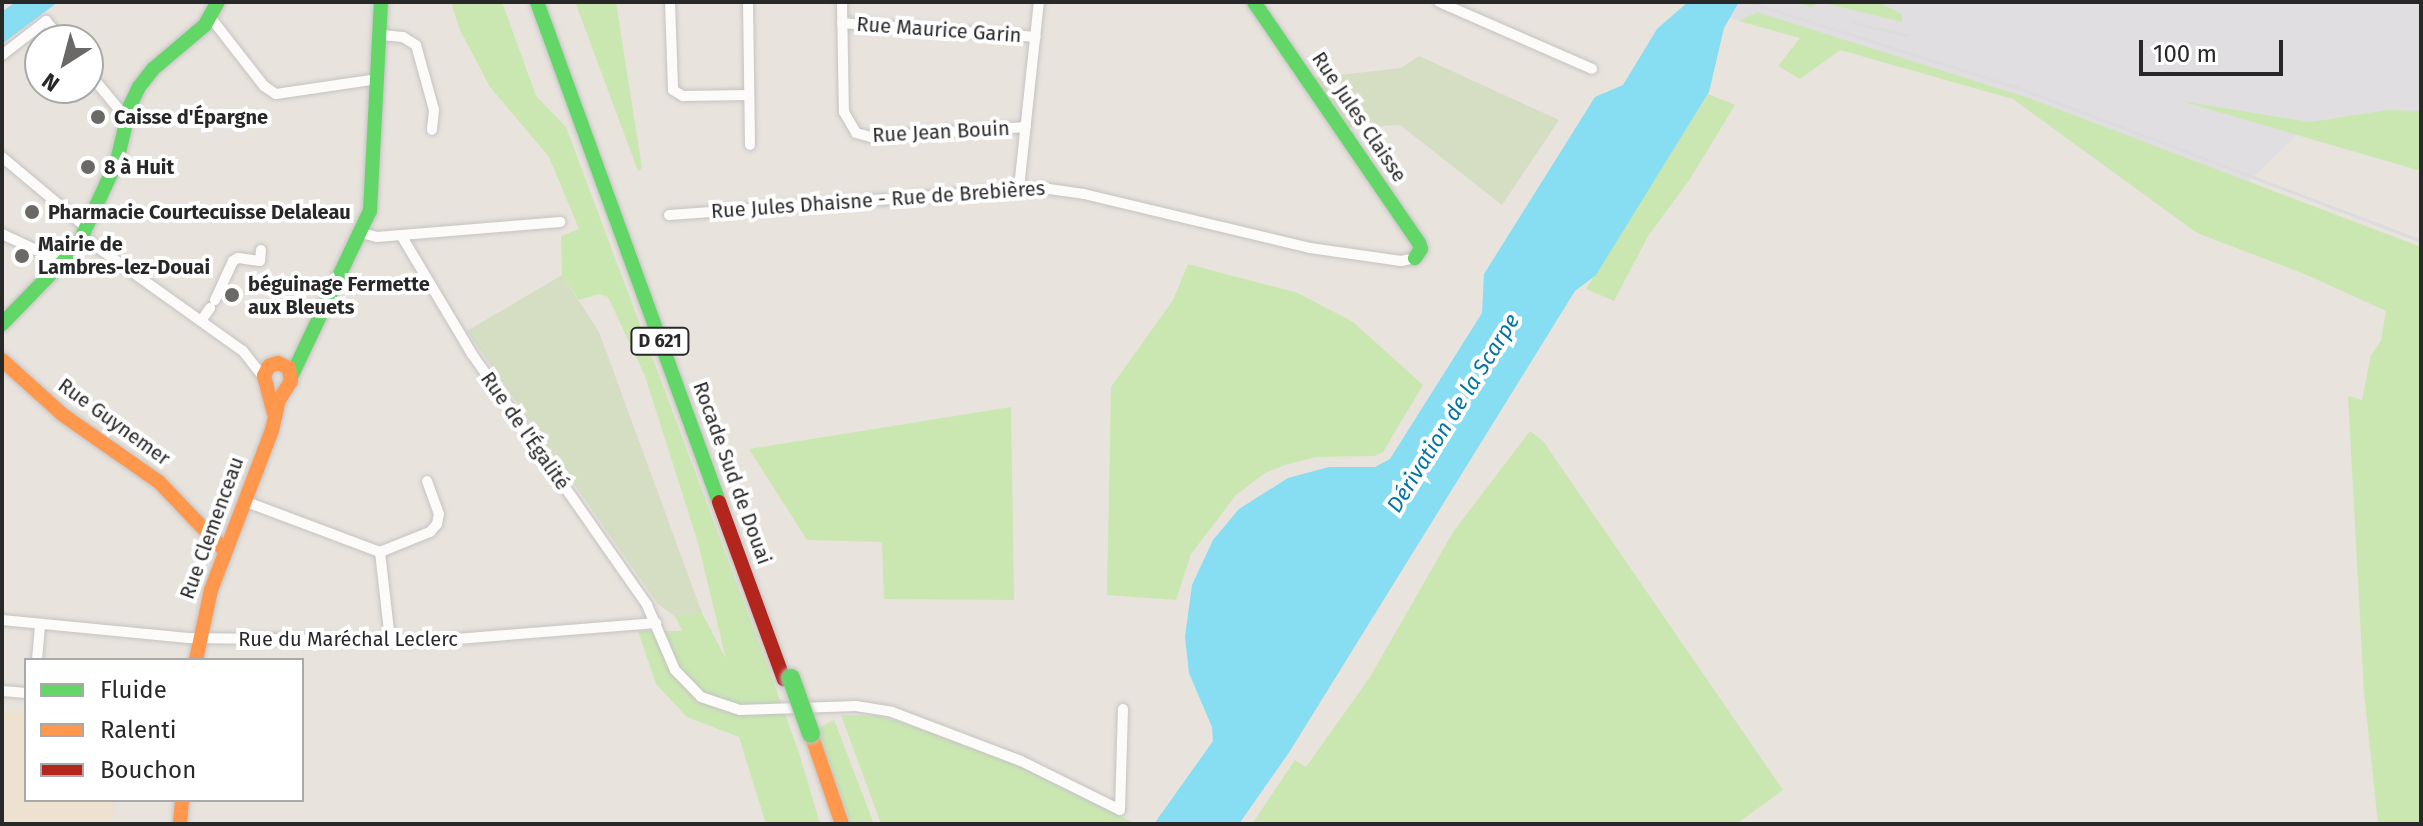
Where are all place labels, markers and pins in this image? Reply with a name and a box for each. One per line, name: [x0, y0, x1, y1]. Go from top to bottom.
place label: Caisse d'Épargne: [114, 105, 268, 129]
marker: Caisse d'Épargne: [89, 108, 107, 126]
place label: 8 à Huit: [104, 155, 174, 179]
marker: 8 à Huit: [79, 158, 97, 176]
place label: Pharmacie Courtecuisse Delaleau: [48, 200, 351, 224]
marker: Pharmacie Courtecuisse Delaleau: [23, 203, 41, 221]
place label: Mairie de Lambres-lez-Douai: [38, 232, 210, 279]
marker: Mairie de Lambres-lez-Douai: [13, 247, 31, 265]
place label: béguinage Fermette aux Bleuets: [248, 272, 430, 319]
marker: béguinage Fermette aux Bleuets: [223, 286, 241, 304]

